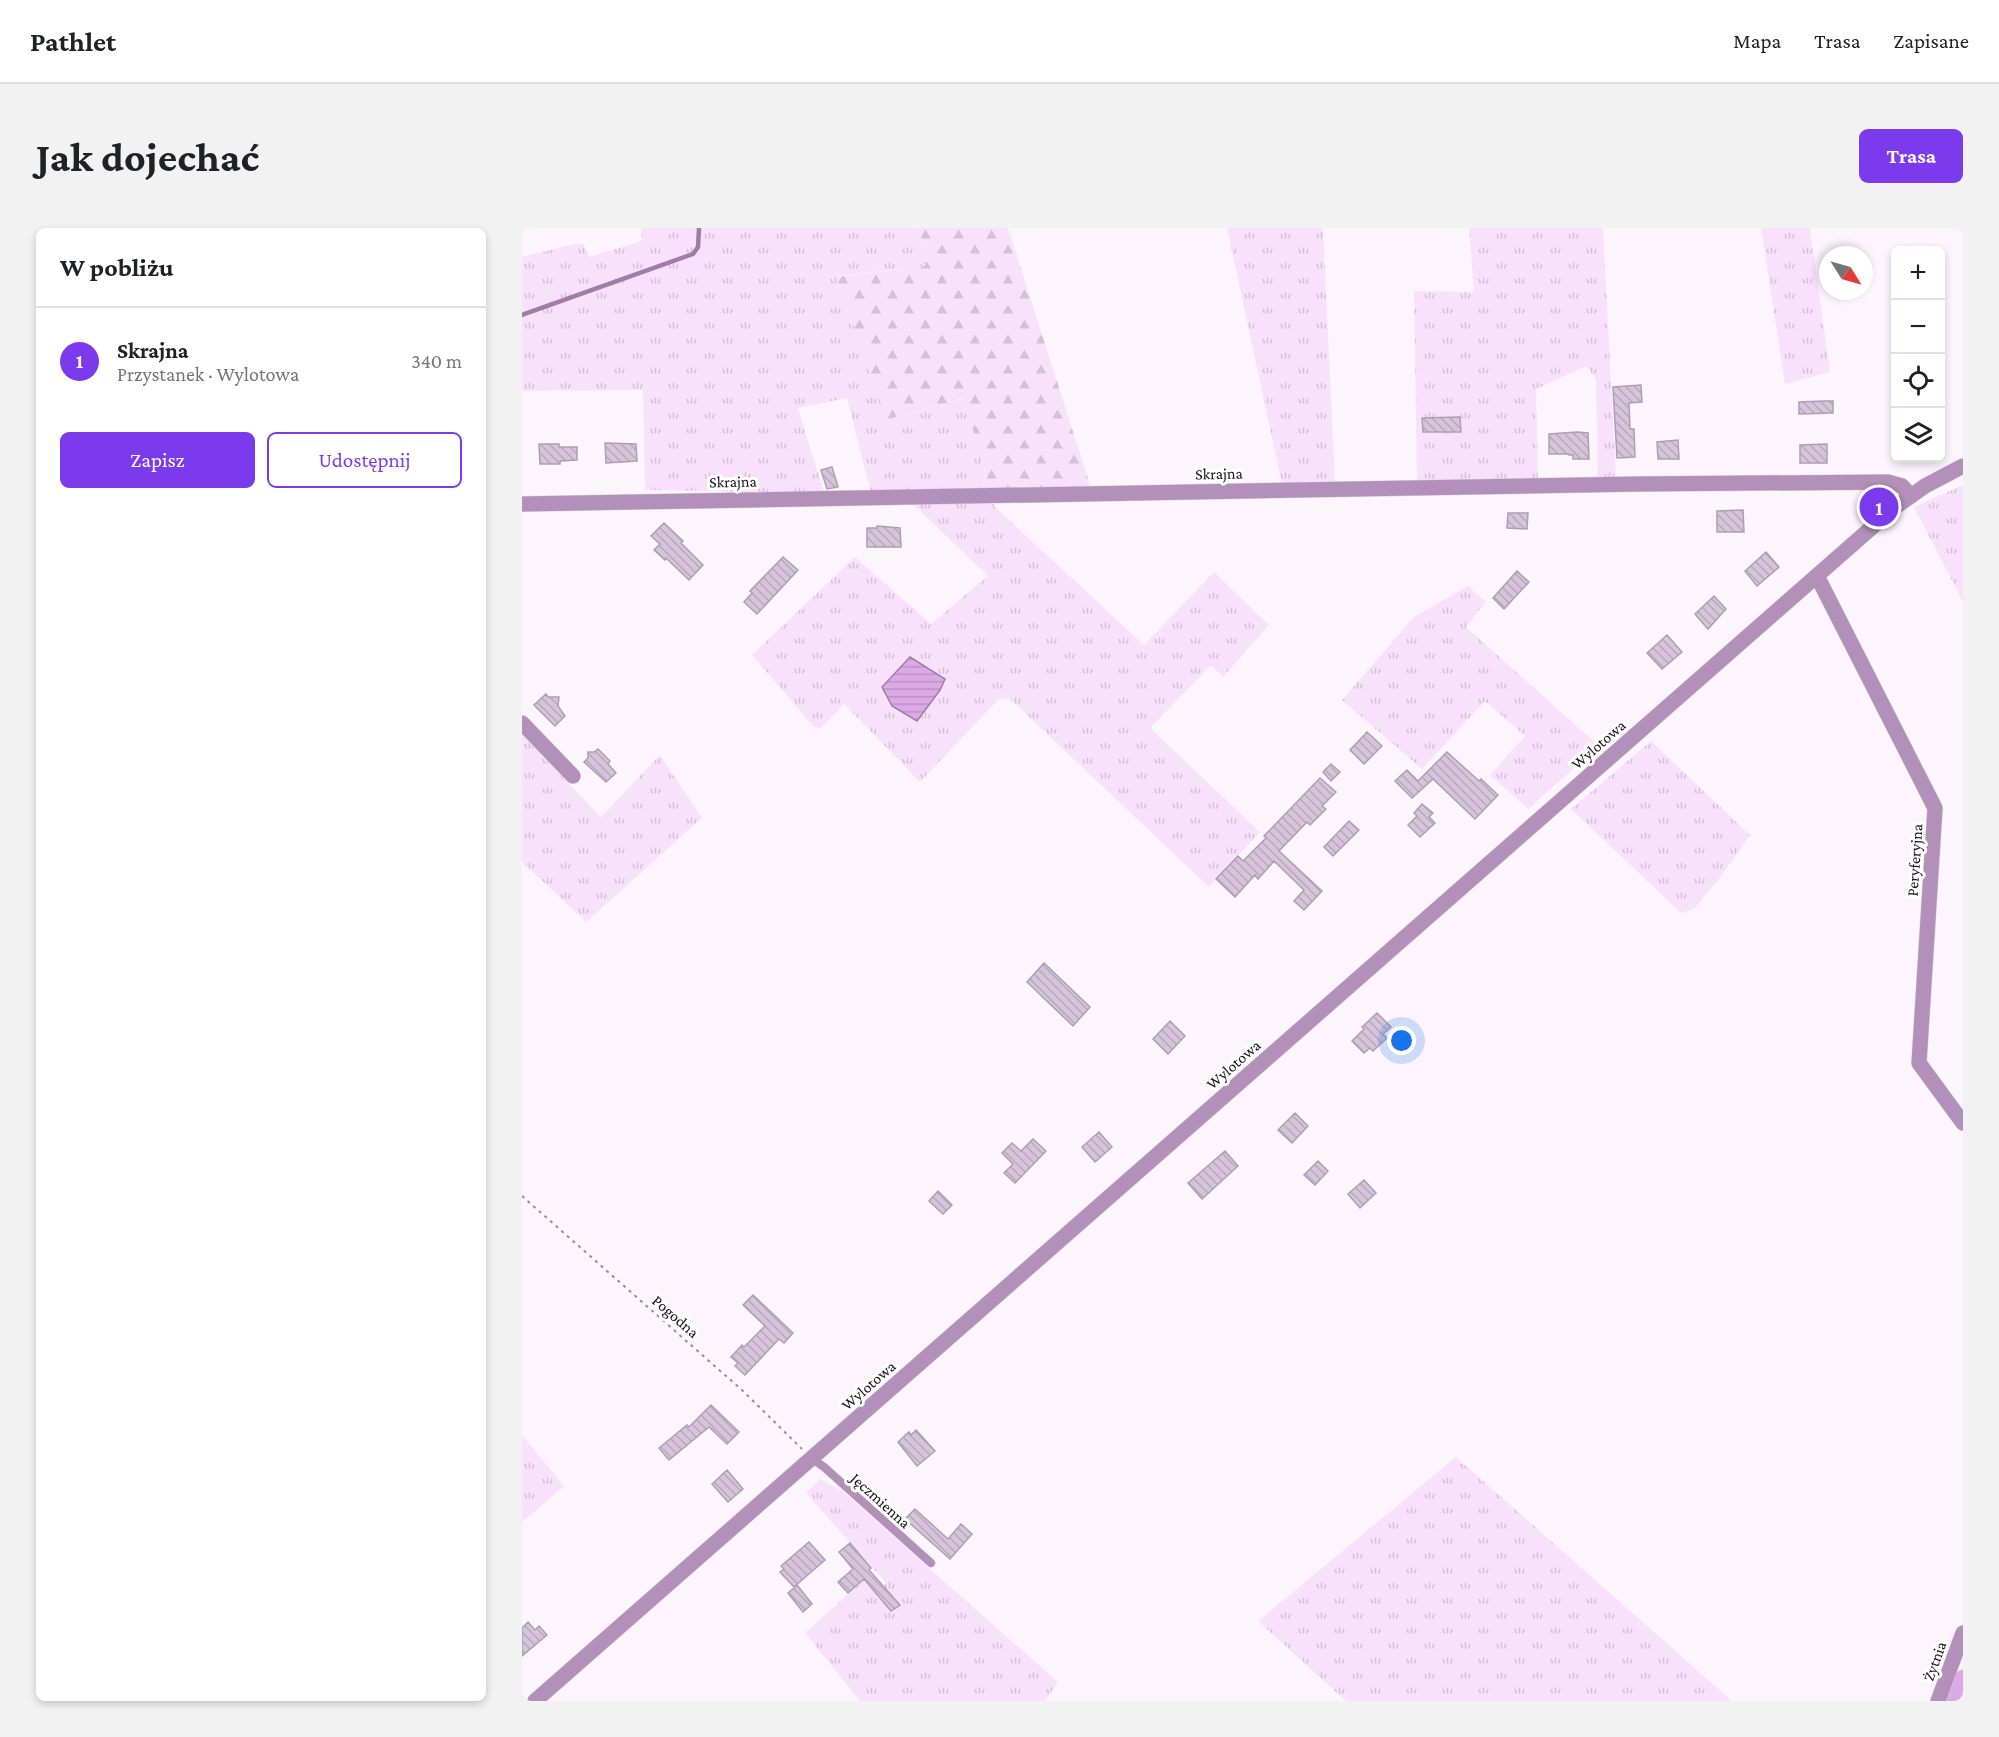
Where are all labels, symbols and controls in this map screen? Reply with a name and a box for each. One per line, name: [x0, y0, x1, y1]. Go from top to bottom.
text: Pathlet: [30, 26, 116, 57]
text: Mapa: [1733, 29, 1781, 53]
text: Trasa: [1814, 29, 1860, 53]
text: Zapisane: [1893, 29, 1969, 53]
button: Trasa: [1859, 129, 1963, 183]
text: Jak dojechać: [36, 133, 259, 180]
north arrow: [1819, 246, 1873, 300]
map controls: [1891, 246, 1945, 462]
button: +: [1891, 246, 1945, 300]
text: W pobliżu: [60, 253, 174, 282]
button: −: [1891, 300, 1945, 354]
text: Skrajna: [117, 338, 188, 363]
text: 1: [76, 350, 83, 372]
text: 340 m: [411, 350, 462, 372]
button: locate: [1891, 354, 1945, 408]
text: Przystanek · Wylotowa: [117, 363, 299, 385]
button: layers: [1891, 408, 1945, 462]
button: Zapisz: [60, 432, 255, 488]
button: Udostępnij: [267, 432, 462, 488]
street label: Skrajna: [1195, 465, 1244, 483]
street label: Skrajna: [709, 473, 758, 491]
pin: 1: [1860, 484, 1898, 530]
street label: Wylotowa: [1568, 716, 1630, 773]
street label: Peryferyjna: [1903, 823, 1927, 897]
your location: [1387, 1026, 1416, 1055]
street label: Wylotowa: [1203, 1036, 1265, 1093]
street label: Pogodna: [648, 1292, 703, 1342]
street label: Wylotowa: [838, 1357, 900, 1414]
street label: Jęczmienna: [845, 1468, 914, 1533]
street label: Żytnia: [1919, 1638, 1951, 1684]

